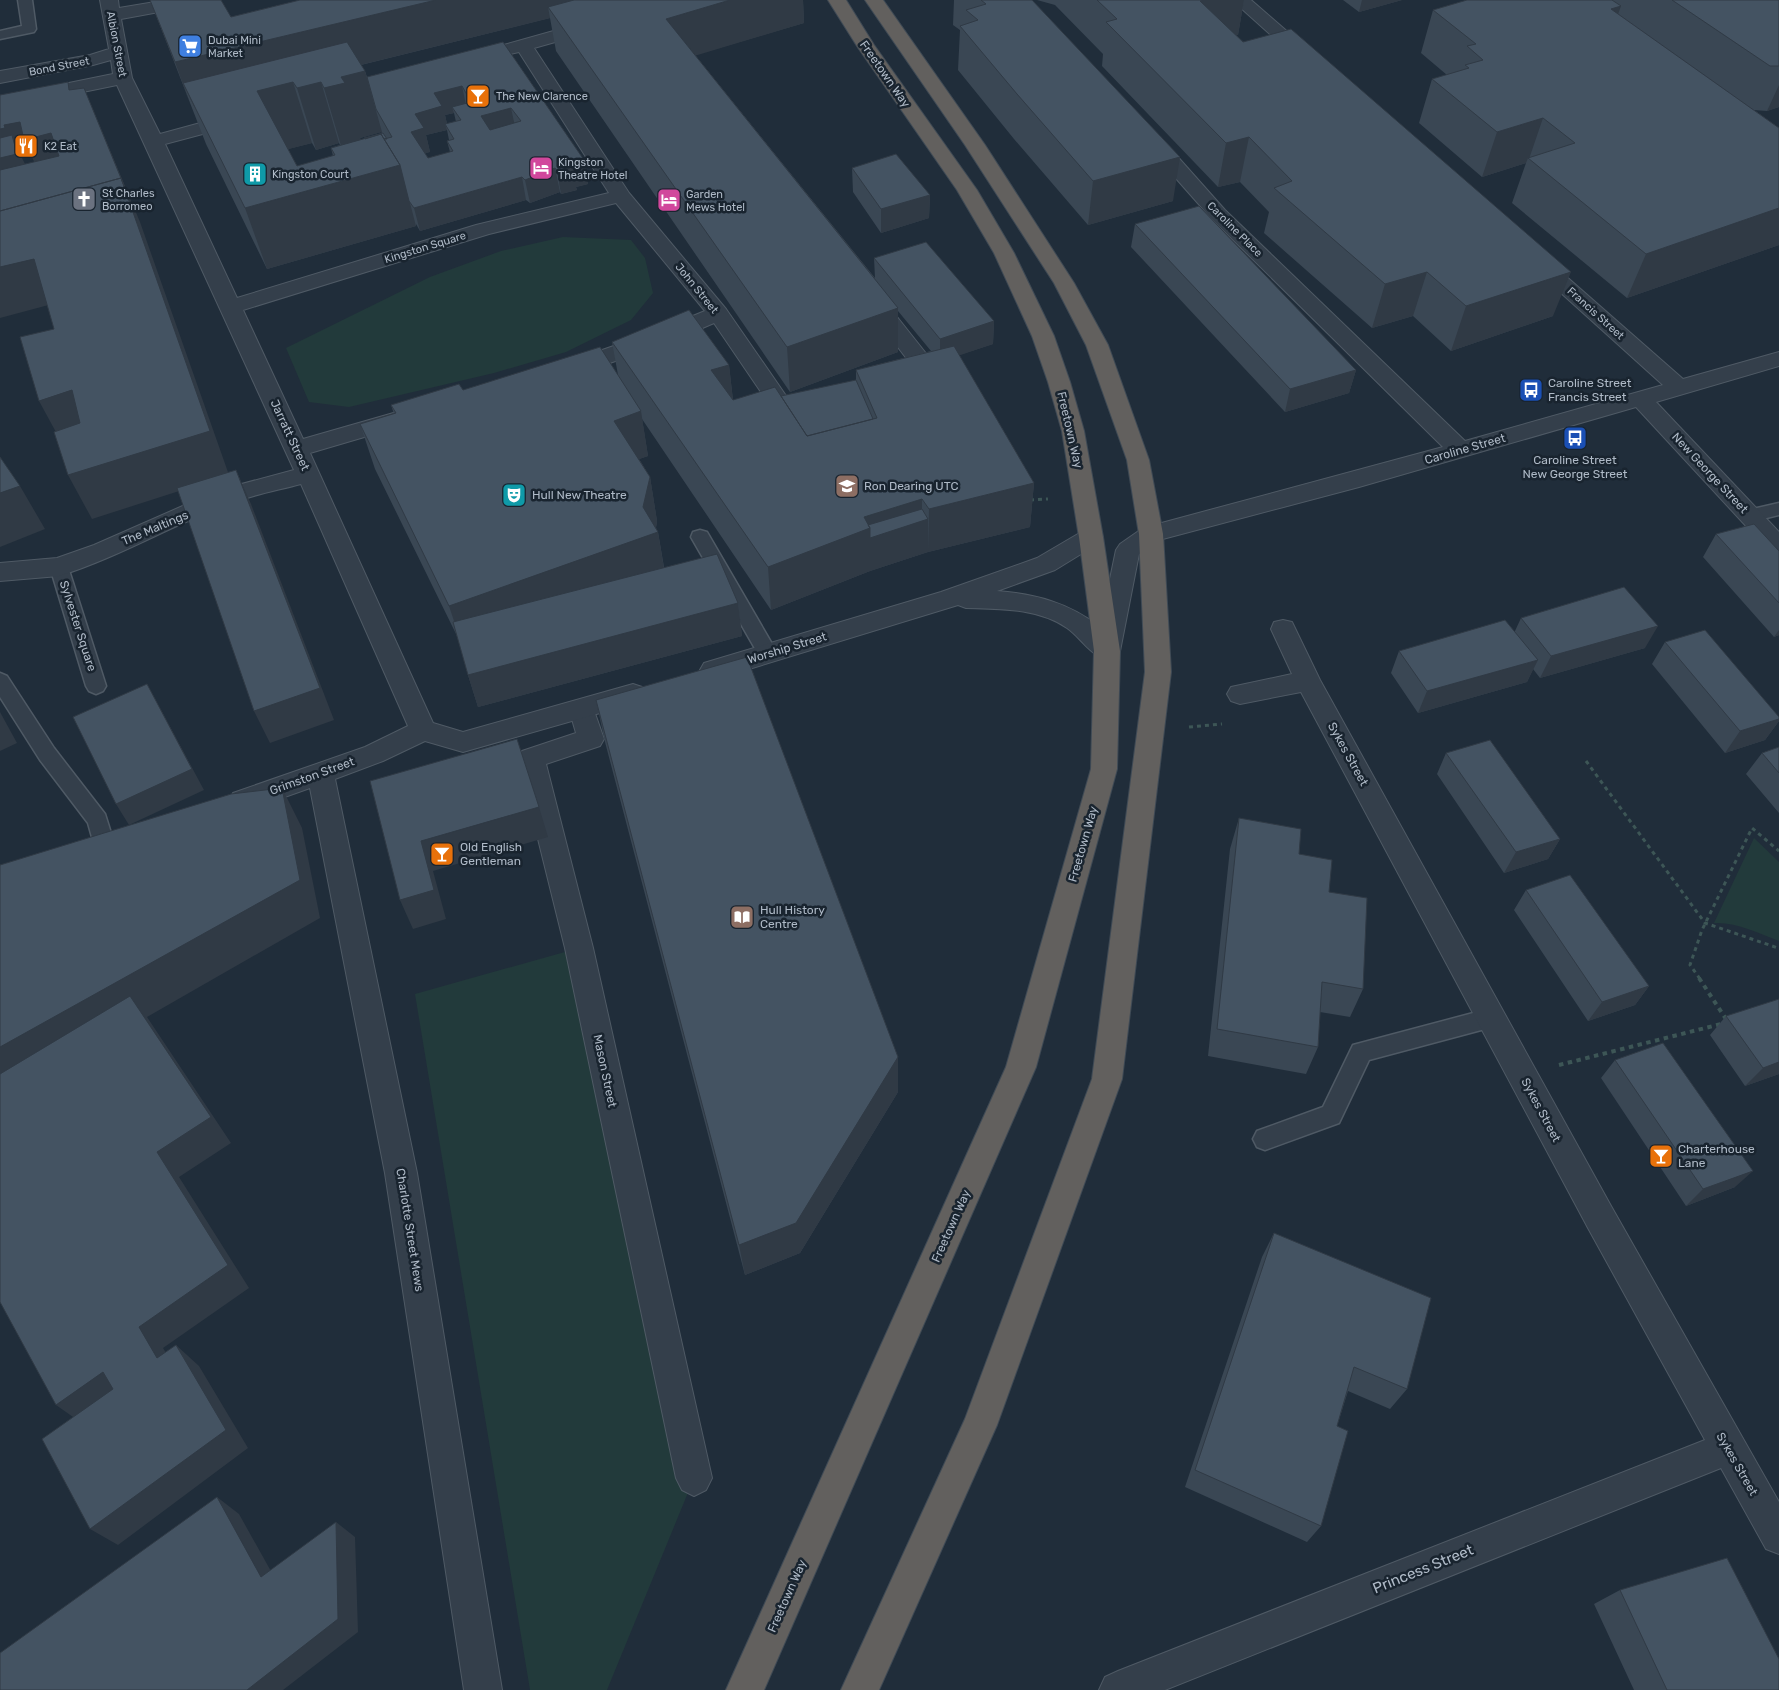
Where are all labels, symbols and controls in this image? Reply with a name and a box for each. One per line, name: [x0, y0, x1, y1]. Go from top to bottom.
street label: Albion Street: [104, 10, 129, 79]
supermarket icon: Dubai Mini Market: [177, 33, 203, 59]
place label: Dubai Mini Market: [208, 34, 261, 60]
street label: Freetown Way: [857, 38, 913, 110]
street label: Bond Street: [28, 54, 91, 79]
bar icon: The New Clarence: [465, 83, 491, 109]
place label: The New Clarence: [496, 90, 588, 103]
restaurant icon: K2 Eat: [13, 133, 39, 159]
place label: K2 Eat: [44, 140, 77, 153]
hotel icon: Kingston Theatre Hotel: [528, 155, 554, 181]
place label: Kingston Theatre Hotel: [558, 156, 628, 182]
building icon: Kingston Court: [242, 161, 268, 187]
place label: Kingston Court: [272, 168, 350, 181]
church icon: St Charles Borromeo: [71, 186, 97, 212]
place label: St Charles Borromeo: [102, 187, 155, 213]
hotel icon: Garden Mews Hotel: [656, 187, 682, 213]
place label: Garden Mews Hotel: [686, 188, 745, 214]
street label: Caroline Place: [1204, 199, 1265, 260]
street label: Kingston Square: [383, 229, 467, 266]
street label: John Street: [672, 260, 721, 317]
street label: Francis Street: [1565, 284, 1627, 343]
place label: Caroline Street Francis Street: [1548, 376, 1632, 404]
bus stop icon: Caroline Street Francis Street: [1518, 377, 1544, 403]
street label: Freetown Way: [1054, 390, 1086, 470]
street label: Jarratt Street: [267, 397, 313, 473]
bus stop icon: Caroline Street New George Street: [1562, 425, 1588, 451]
street label: New George Street: [1669, 430, 1751, 516]
street label: Caroline Street: [1423, 431, 1507, 467]
place label: Caroline Street New George Street: [1523, 453, 1628, 481]
school or university icon: Ron Dearing UTC: [834, 473, 860, 499]
place label: Ron Dearing UTC: [864, 479, 959, 493]
theatre icon: Hull New Theatre: [501, 482, 527, 508]
place label: Hull New Theatre: [532, 488, 627, 502]
street label: The Maltings: [120, 508, 190, 548]
street label: Sylvester Square: [57, 579, 99, 673]
street label: Worship Street: [746, 629, 829, 667]
street label: Sykes Street: [1325, 720, 1371, 788]
street label: Grimston Street: [268, 754, 356, 798]
street label: Freetown Way: [1065, 804, 1101, 884]
place label: Old English Gentleman: [460, 840, 522, 868]
bar icon: Old English Gentleman: [429, 841, 455, 867]
place label: Hull History Centre: [760, 903, 825, 931]
library icon: Hull History Centre: [729, 904, 755, 930]
street label: Mason Street: [590, 1033, 620, 1109]
street label: Sykes Street: [1518, 1076, 1564, 1145]
place label: Charterhouse Lane: [1678, 1142, 1755, 1170]
bar icon: Charterhouse Lane: [1648, 1143, 1674, 1169]
street label: Charlotte Street Mews: [393, 1167, 427, 1293]
street label: Freetown Way: [929, 1187, 973, 1265]
street label: Sykes Street: [1713, 1430, 1761, 1498]
street label: Princess Street: [1370, 1541, 1476, 1597]
street label: Freetown Way: [765, 1557, 809, 1635]

